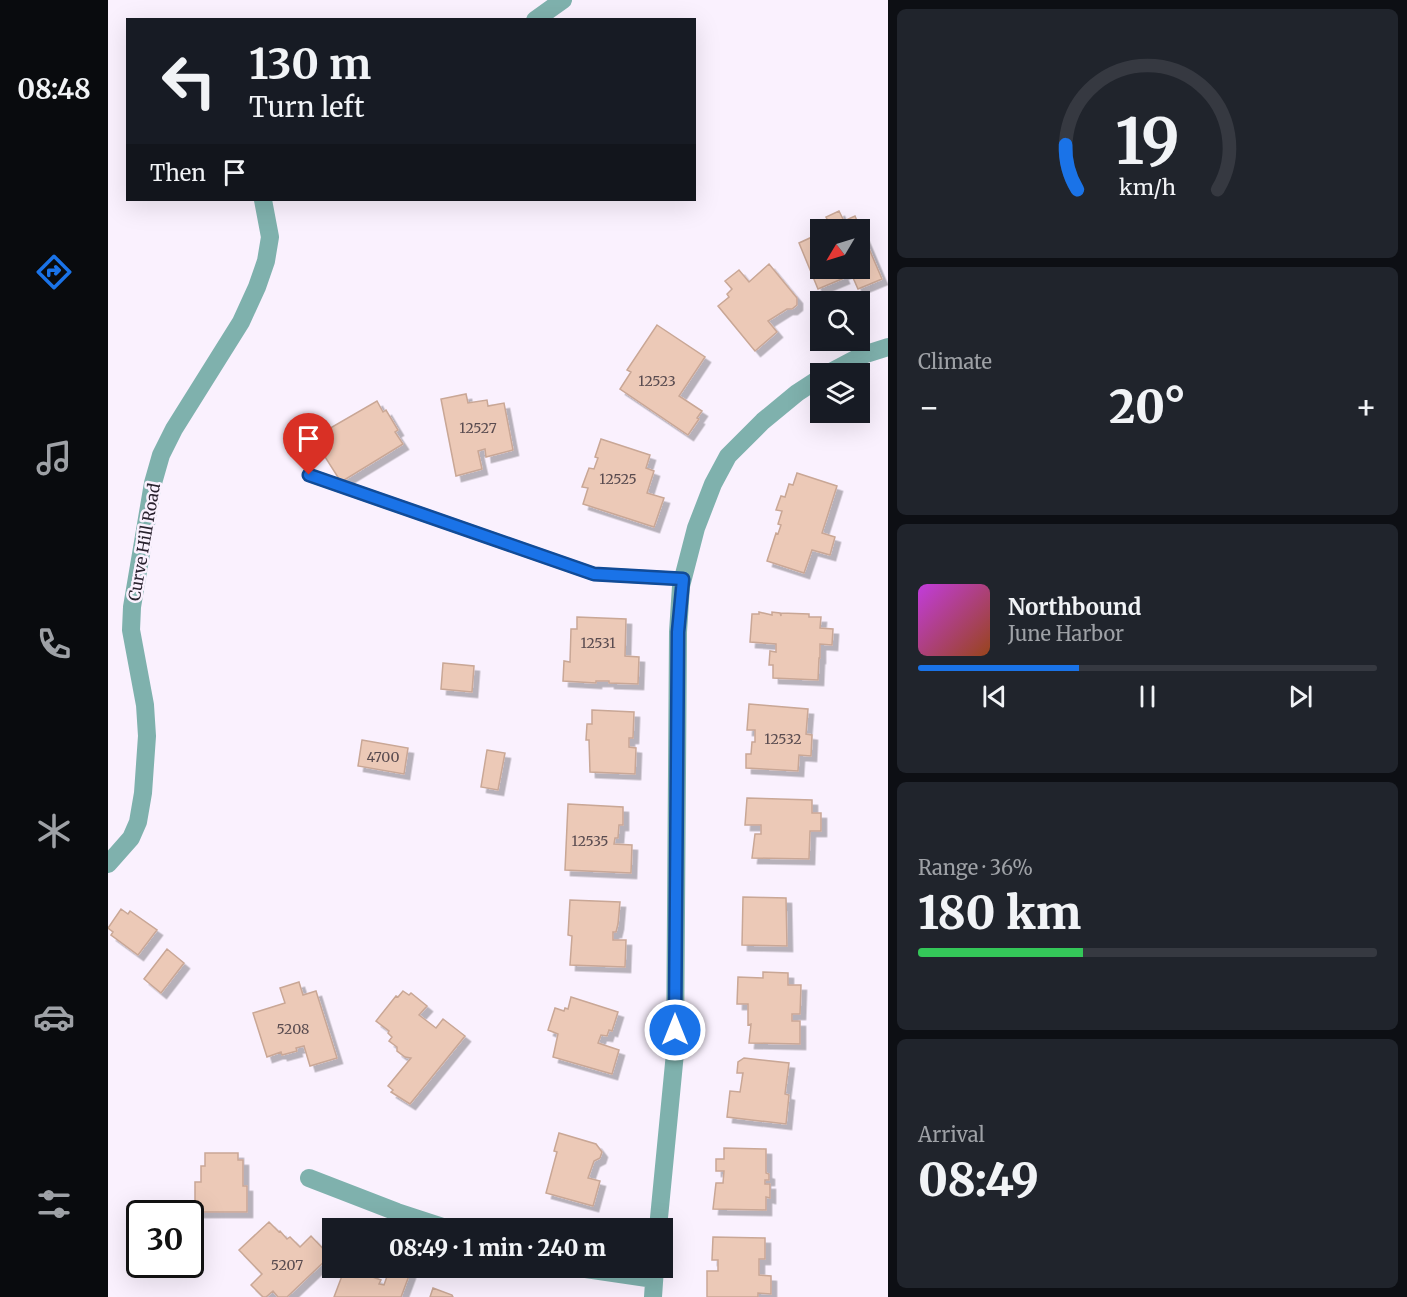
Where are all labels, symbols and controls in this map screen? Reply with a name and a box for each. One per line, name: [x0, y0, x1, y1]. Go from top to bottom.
text: 130 m: [249, 38, 371, 90]
icon: left: [150, 42, 228, 120]
text: 08:48: [17, 72, 91, 106]
text: Turn left: [249, 90, 364, 124]
text: 19: [1115, 103, 1180, 181]
icon: arrive: [218, 156, 251, 189]
text: Then: [150, 159, 206, 187]
text: km/h: [1119, 175, 1176, 202]
north arrow: [810, 219, 870, 279]
map controls: [810, 219, 870, 423]
icon: directions: [33, 251, 75, 293]
button: search: [810, 291, 870, 351]
text: Climate: [918, 349, 992, 374]
button: layers: [810, 363, 870, 423]
house number: 12523: [638, 372, 676, 390]
text: 20°: [1109, 379, 1186, 435]
text: −: [918, 387, 940, 428]
text: +: [1355, 387, 1377, 428]
pin: [283, 413, 334, 475]
house number: 12527: [459, 419, 497, 437]
icon: arrive: [292, 422, 325, 455]
icon: music: [33, 437, 75, 479]
house number: 12525: [599, 470, 637, 488]
street label: Curve Hill Road: [124, 481, 164, 603]
text: Northbound: [1008, 593, 1141, 621]
text: June Harbor: [1008, 621, 1124, 646]
icon: phone: [33, 623, 75, 665]
house number: 12531: [580, 634, 616, 652]
icon: previous: [978, 680, 1011, 713]
icon: pause: [1131, 680, 1164, 713]
icon: next: [1284, 680, 1317, 713]
house number: 12532: [764, 730, 802, 748]
house number: 4700: [367, 748, 400, 766]
icon: climate: [33, 810, 75, 852]
house number: 12535: [572, 832, 608, 850]
text: Range · 36%: [918, 855, 1033, 880]
text: 180 km: [918, 885, 1081, 941]
icon: car: [33, 996, 75, 1038]
position arrow: [643, 998, 707, 1062]
house number: 5208: [277, 1020, 309, 1038]
text: Arrival: [918, 1122, 985, 1147]
text: 08:49: [918, 1152, 1039, 1208]
icon: filters: [33, 1183, 75, 1225]
speed limit sign: 30: [126, 1200, 204, 1278]
text: 08:49 · 1 min · 240 m: [389, 1234, 606, 1262]
house number: 5207: [271, 1256, 303, 1274]

